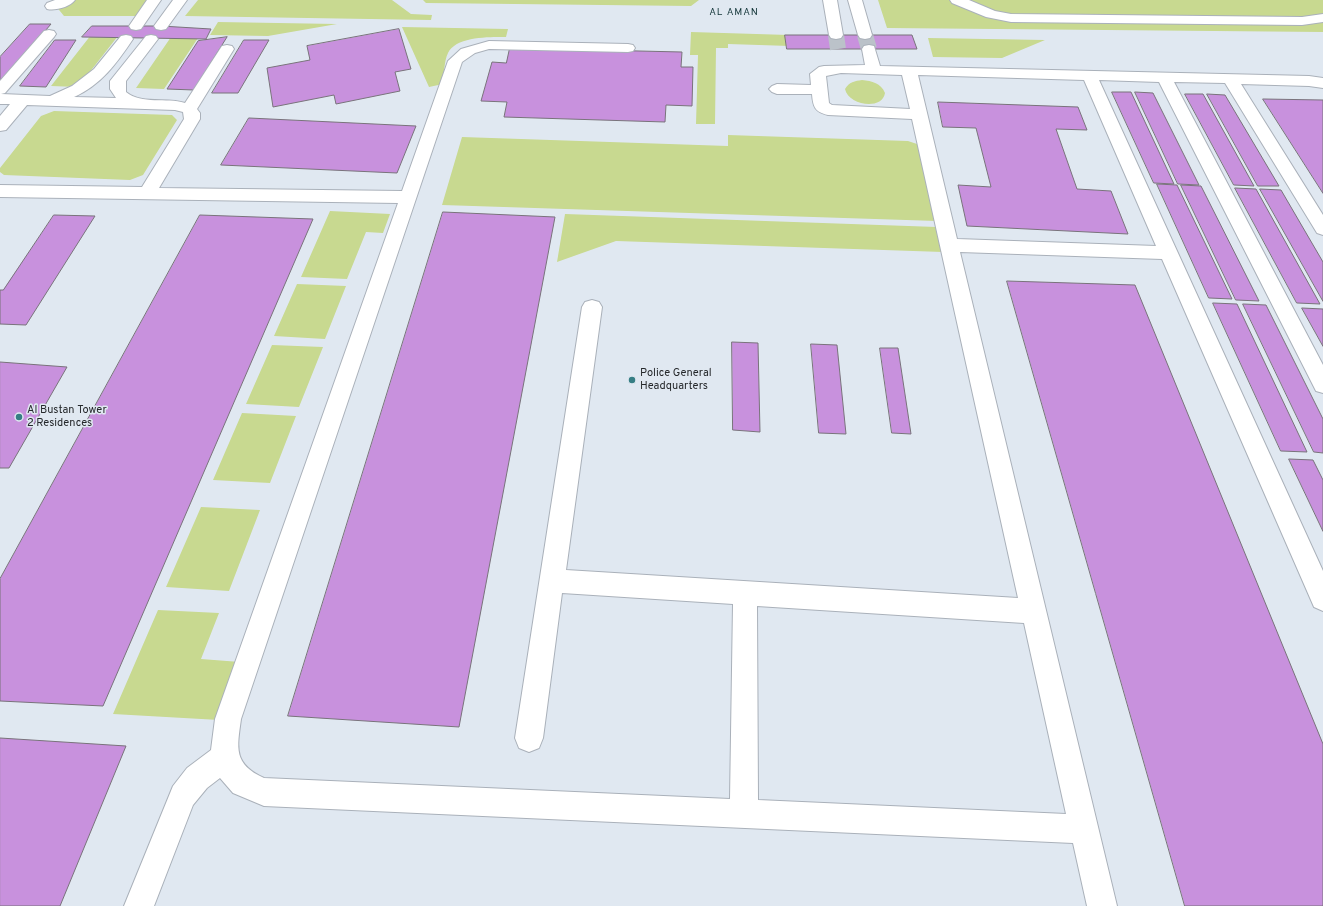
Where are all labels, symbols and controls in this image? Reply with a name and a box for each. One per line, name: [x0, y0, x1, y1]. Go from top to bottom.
district label: AL AMAN: [709, 7, 759, 19]
place label: Police General Headquarters: [640, 367, 712, 393]
marker: Police General Headquarters: [627, 375, 637, 385]
place label: Al Bustan Tower 2 Residences: [27, 404, 107, 430]
marker: Al Bustan Tower 2 Residences: [14, 412, 24, 422]

